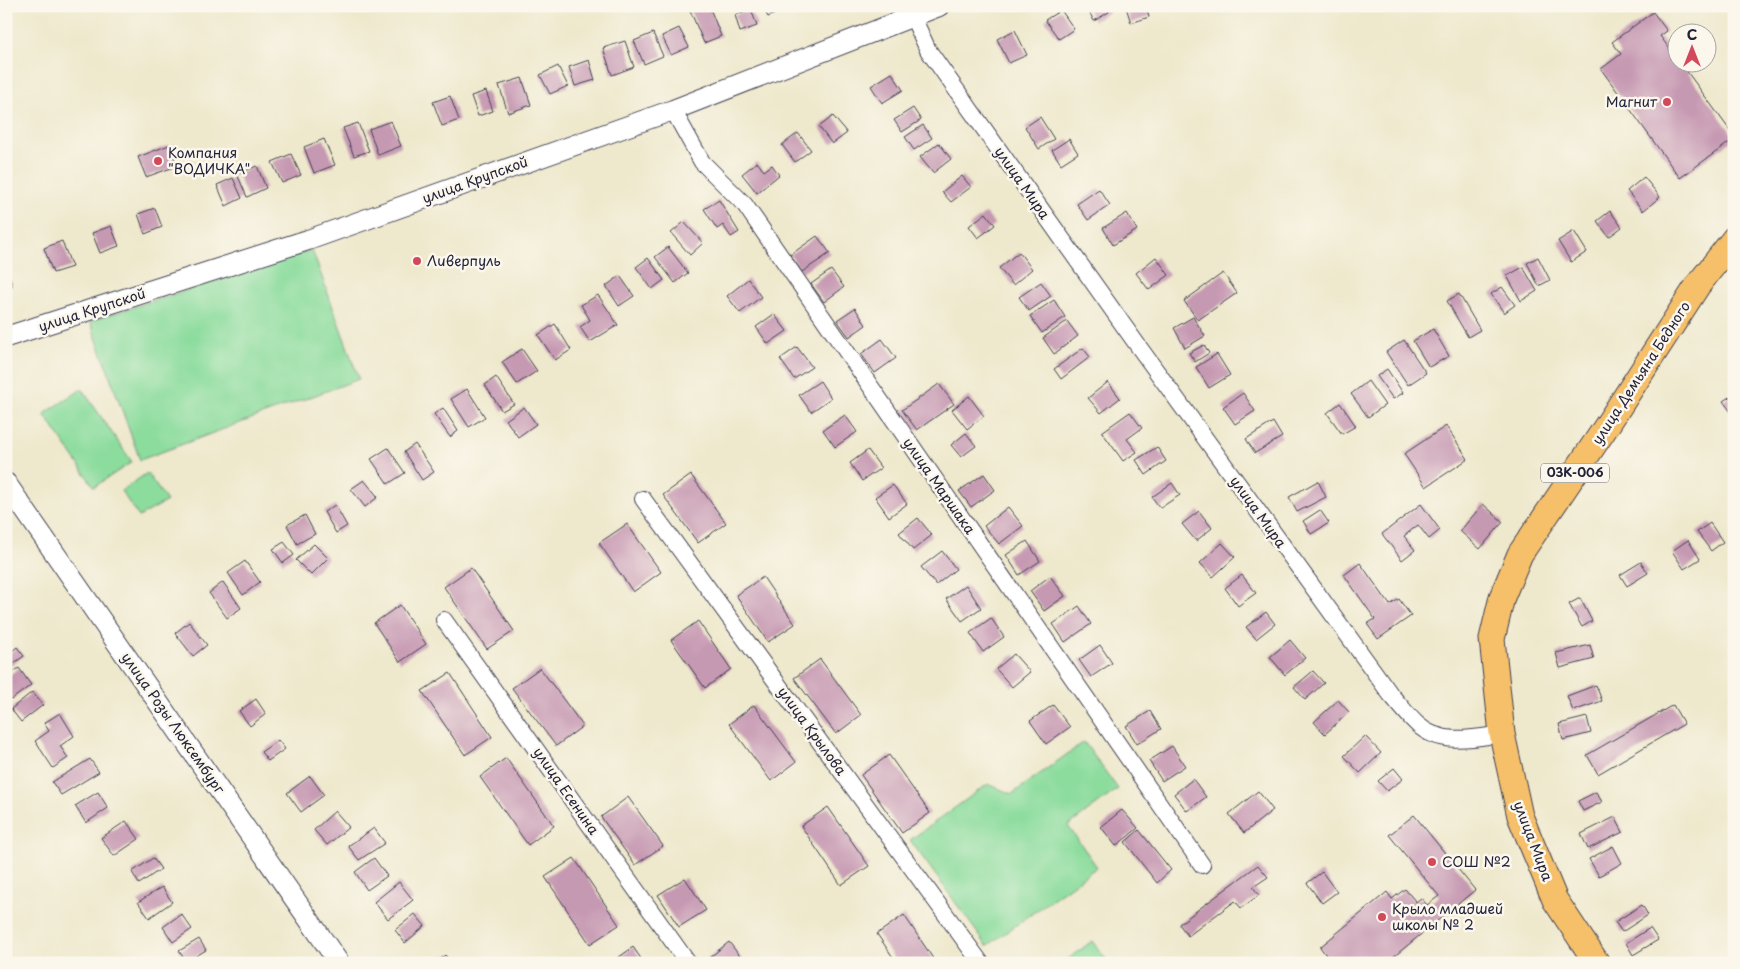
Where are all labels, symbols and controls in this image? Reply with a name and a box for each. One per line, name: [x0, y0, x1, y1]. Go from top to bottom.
north arrow: [1668, 22, 1718, 72]
text: С: [1687, 24, 1697, 45]
place label: Магнит: [1606, 91, 1658, 112]
marker: Магнит: [1661, 96, 1673, 108]
place label: Компания "ВОДИЧКА": [168, 142, 250, 179]
street label: улица Мира: [990, 142, 1055, 223]
street label: улица Крупской: [419, 151, 531, 208]
marker: Компания "ВОДИЧКА": [152, 155, 164, 167]
place label: Ливерпуль: [427, 250, 501, 271]
marker: Ливерпуль: [411, 255, 423, 267]
street label: улица Крупской: [36, 282, 148, 337]
street label: улица Демьяна Бедного: [1586, 297, 1695, 449]
street label: улица Маршака: [898, 433, 981, 539]
road number: 03К-006: [1541, 463, 1609, 482]
street label: улица Мира: [1225, 471, 1292, 552]
street label: улица Розы Люксембург: [117, 648, 231, 798]
street label: улица Крылова: [773, 682, 852, 780]
street label: улица Есенина: [528, 743, 605, 839]
street label: улица Мира: [1509, 798, 1558, 884]
place label: СОШ №2: [1442, 851, 1511, 872]
marker: СОШ №2: [1426, 856, 1438, 868]
place label: Крыло младшей школы № 2: [1392, 898, 1503, 935]
marker: Крыло младшей школы № 2: [1376, 911, 1388, 923]

